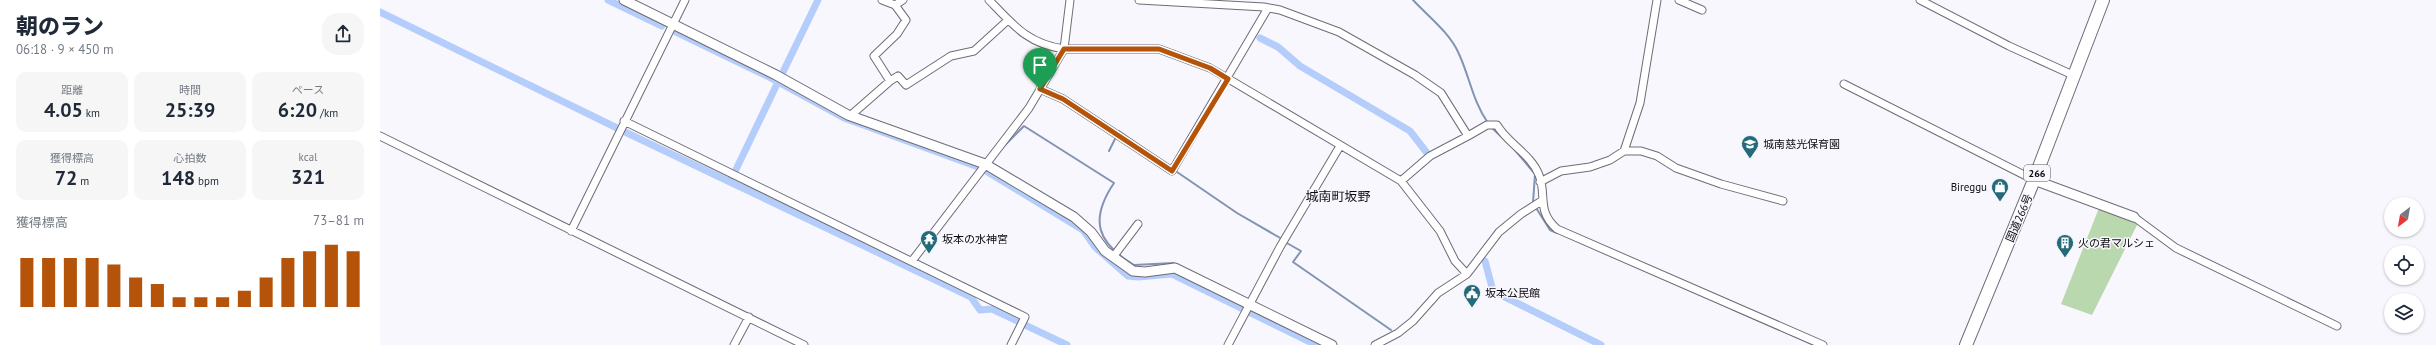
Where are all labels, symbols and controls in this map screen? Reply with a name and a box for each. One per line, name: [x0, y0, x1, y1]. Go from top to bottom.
text: 朝のラン: [16, 12, 104, 40]
button: share: [322, 13, 364, 55]
text: 06:18 · 9 × 450 m: [16, 41, 113, 58]
pin: [1023, 48, 1057, 89]
icon: arrive: [1029, 54, 1051, 76]
text: 距離: [61, 83, 83, 97]
text: 時間: [179, 83, 201, 97]
text: ペース: [292, 83, 324, 97]
text: 4.05: [44, 97, 83, 123]
text: 25:39: [165, 97, 215, 123]
text: 6:20: [278, 97, 317, 123]
text: km: [83, 106, 100, 120]
text: /km: [317, 106, 338, 120]
school or university icon: 城南慈光保育園: [1740, 134, 1760, 159]
place label: 城南慈光保育園: [1763, 137, 1840, 151]
text: kcal: [299, 150, 317, 164]
text: 獲得標高: [50, 151, 94, 165]
text: 心拍数: [174, 151, 207, 165]
text: 321: [291, 164, 325, 190]
text: 72: [55, 165, 77, 191]
text: 148: [161, 165, 195, 191]
road number: 266: [2024, 165, 2050, 181]
text: m: [77, 174, 89, 188]
text: bpm: [195, 174, 219, 188]
shop icon: Bireggu: [1990, 177, 2010, 202]
place label: Bireggu: [1951, 180, 1987, 194]
district label: 城南町坂野: [1305, 188, 1371, 205]
street label: 国道266号: [2003, 192, 2035, 244]
north arrow: [2384, 197, 2424, 237]
map controls: [2384, 197, 2424, 333]
text: 73–81 m: [313, 212, 364, 229]
text: 獲得標高: [16, 214, 68, 231]
temple icon: 坂本の水神宮: [919, 229, 939, 254]
place label: 坂本の水神宮: [942, 232, 1008, 246]
building icon: 火の君マルシェ: [2055, 233, 2075, 258]
place label: 火の君マルシェ: [2078, 236, 2155, 250]
button: locate: [2384, 245, 2424, 285]
public building icon: 坂本公民館: [1462, 283, 1482, 308]
place label: 坂本公民館: [1485, 286, 1540, 300]
button: layers: [2384, 293, 2424, 333]

